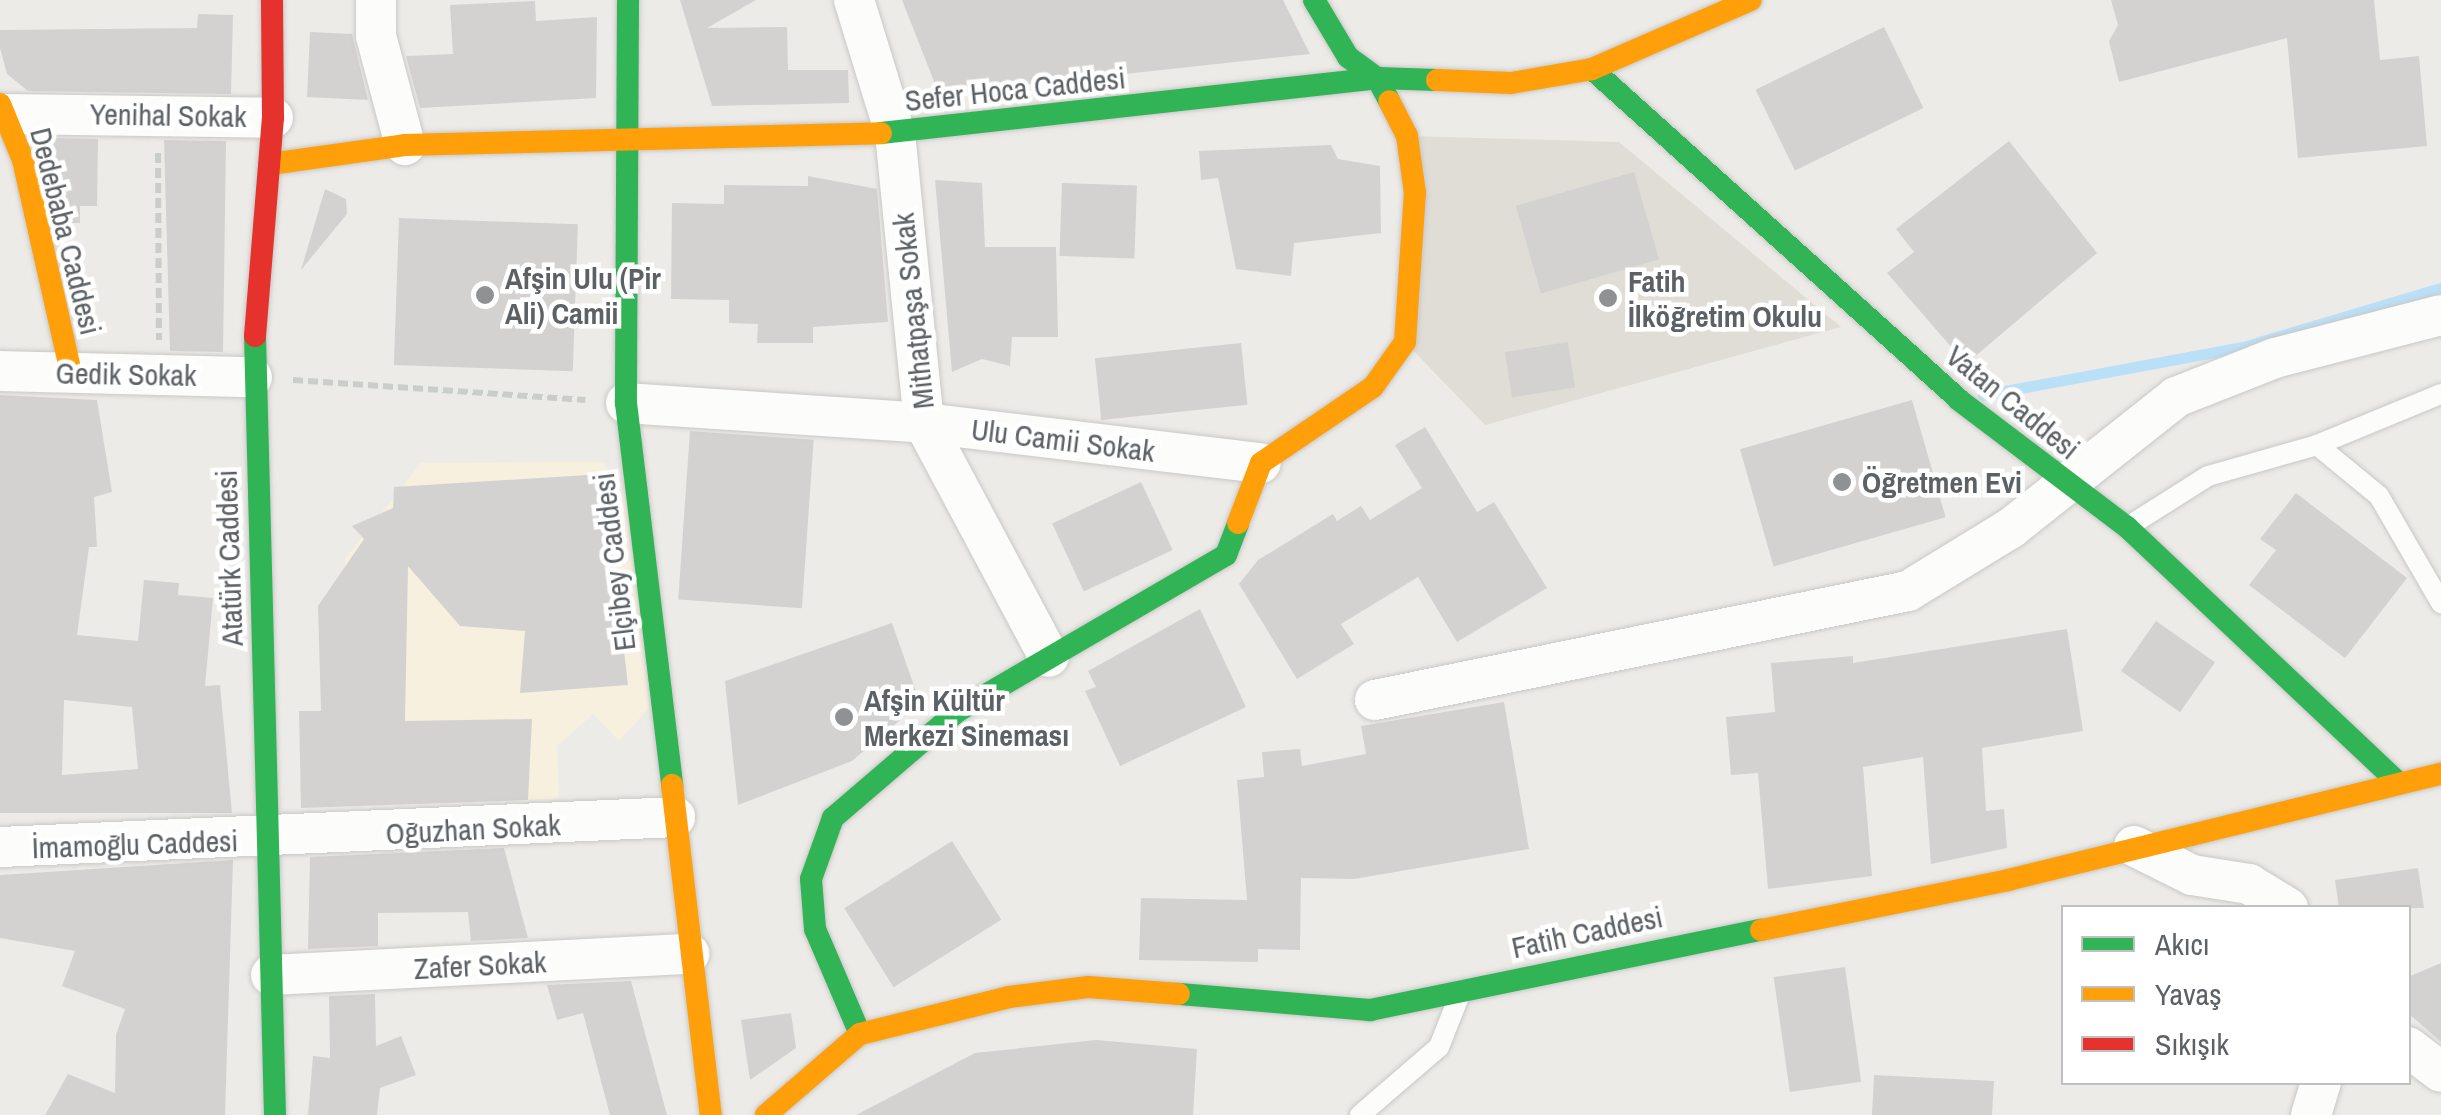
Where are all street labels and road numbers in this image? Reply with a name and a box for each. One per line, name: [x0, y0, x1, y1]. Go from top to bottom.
street label: Sefer Hoca Caddesi: [903, 60, 1127, 118]
street label: Yenihal Sokak: [89, 96, 247, 134]
street label: Dedebaba Caddesi: [23, 124, 109, 338]
street label: Mithatpaşa Sokak: [885, 211, 941, 411]
street label: Vatan Caddesi: [1939, 337, 2087, 467]
street label: Gedik Sokak: [55, 355, 197, 393]
street label: Ulu Camii Sokak: [969, 411, 1157, 469]
street label: Atatürk Caddesi: [208, 469, 250, 647]
street label: Elçibey Caddesi: [585, 471, 643, 653]
street label: Oğuzhan Sokak: [385, 806, 561, 852]
street label: İmamoğlu Caddesi: [31, 822, 239, 866]
street label: Fatih Caddesi: [1508, 898, 1666, 966]
street label: Zafer Sokak: [413, 944, 547, 986]

